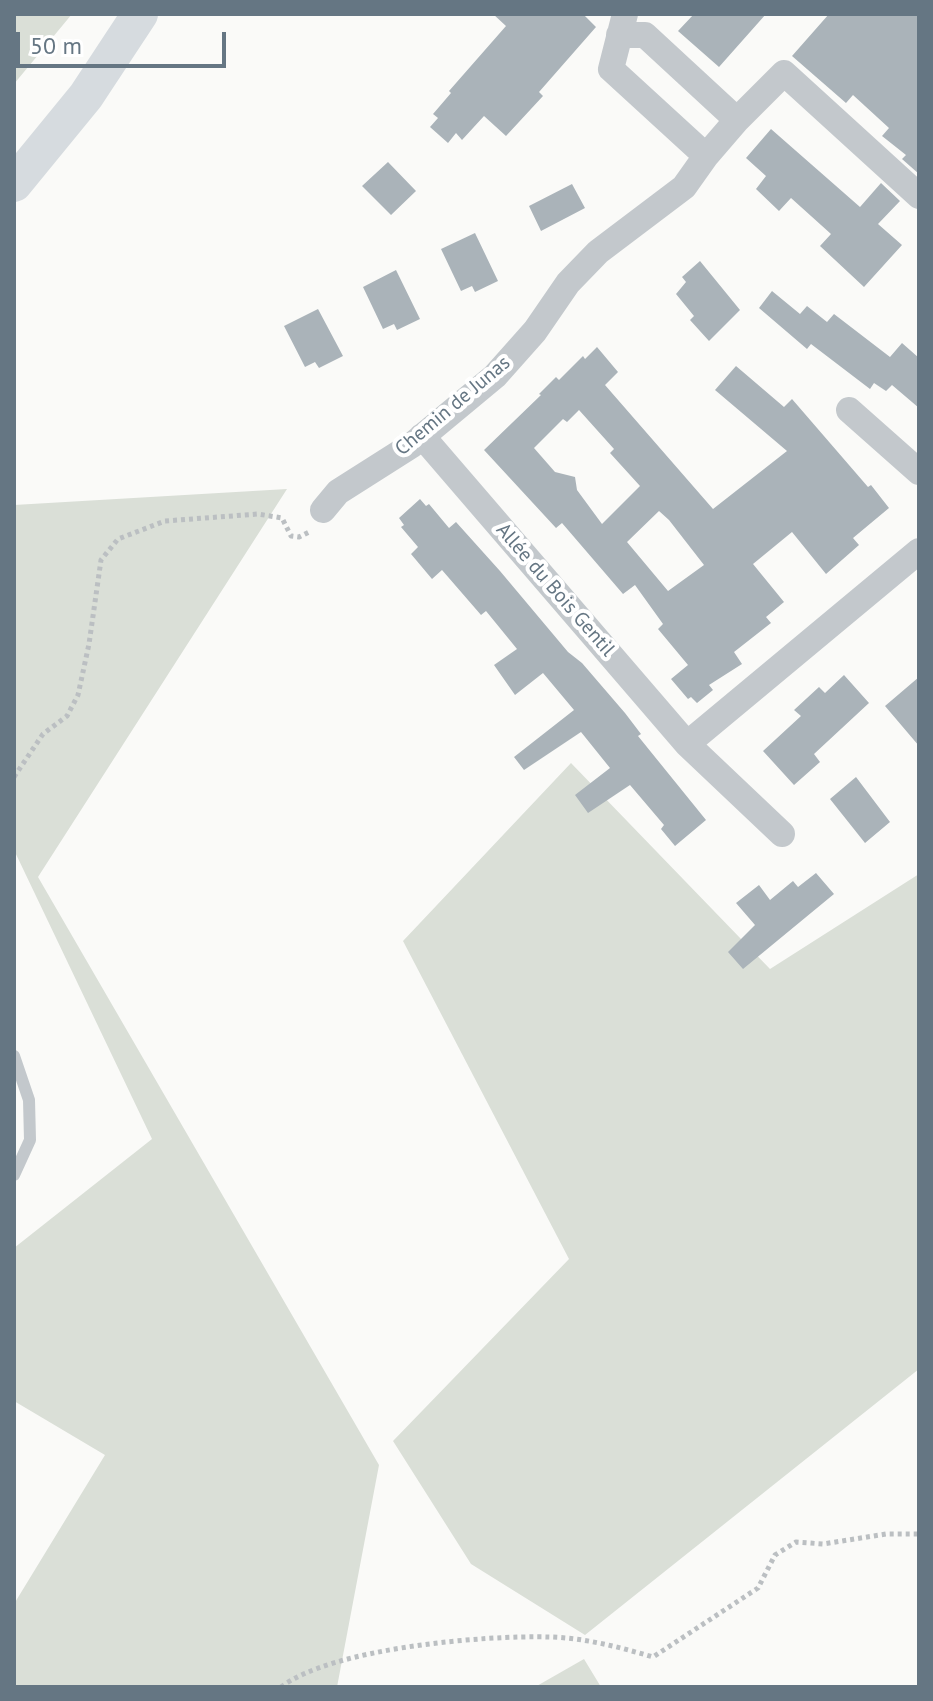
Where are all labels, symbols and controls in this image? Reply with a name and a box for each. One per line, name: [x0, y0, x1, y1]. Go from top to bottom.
scale bar: [20, 16, 230, 66]
text: 50 m: [30, 30, 82, 61]
street label: Chemin de Junas: [391, 351, 515, 461]
street label: Allée du Bois Gentil: [491, 519, 619, 661]

